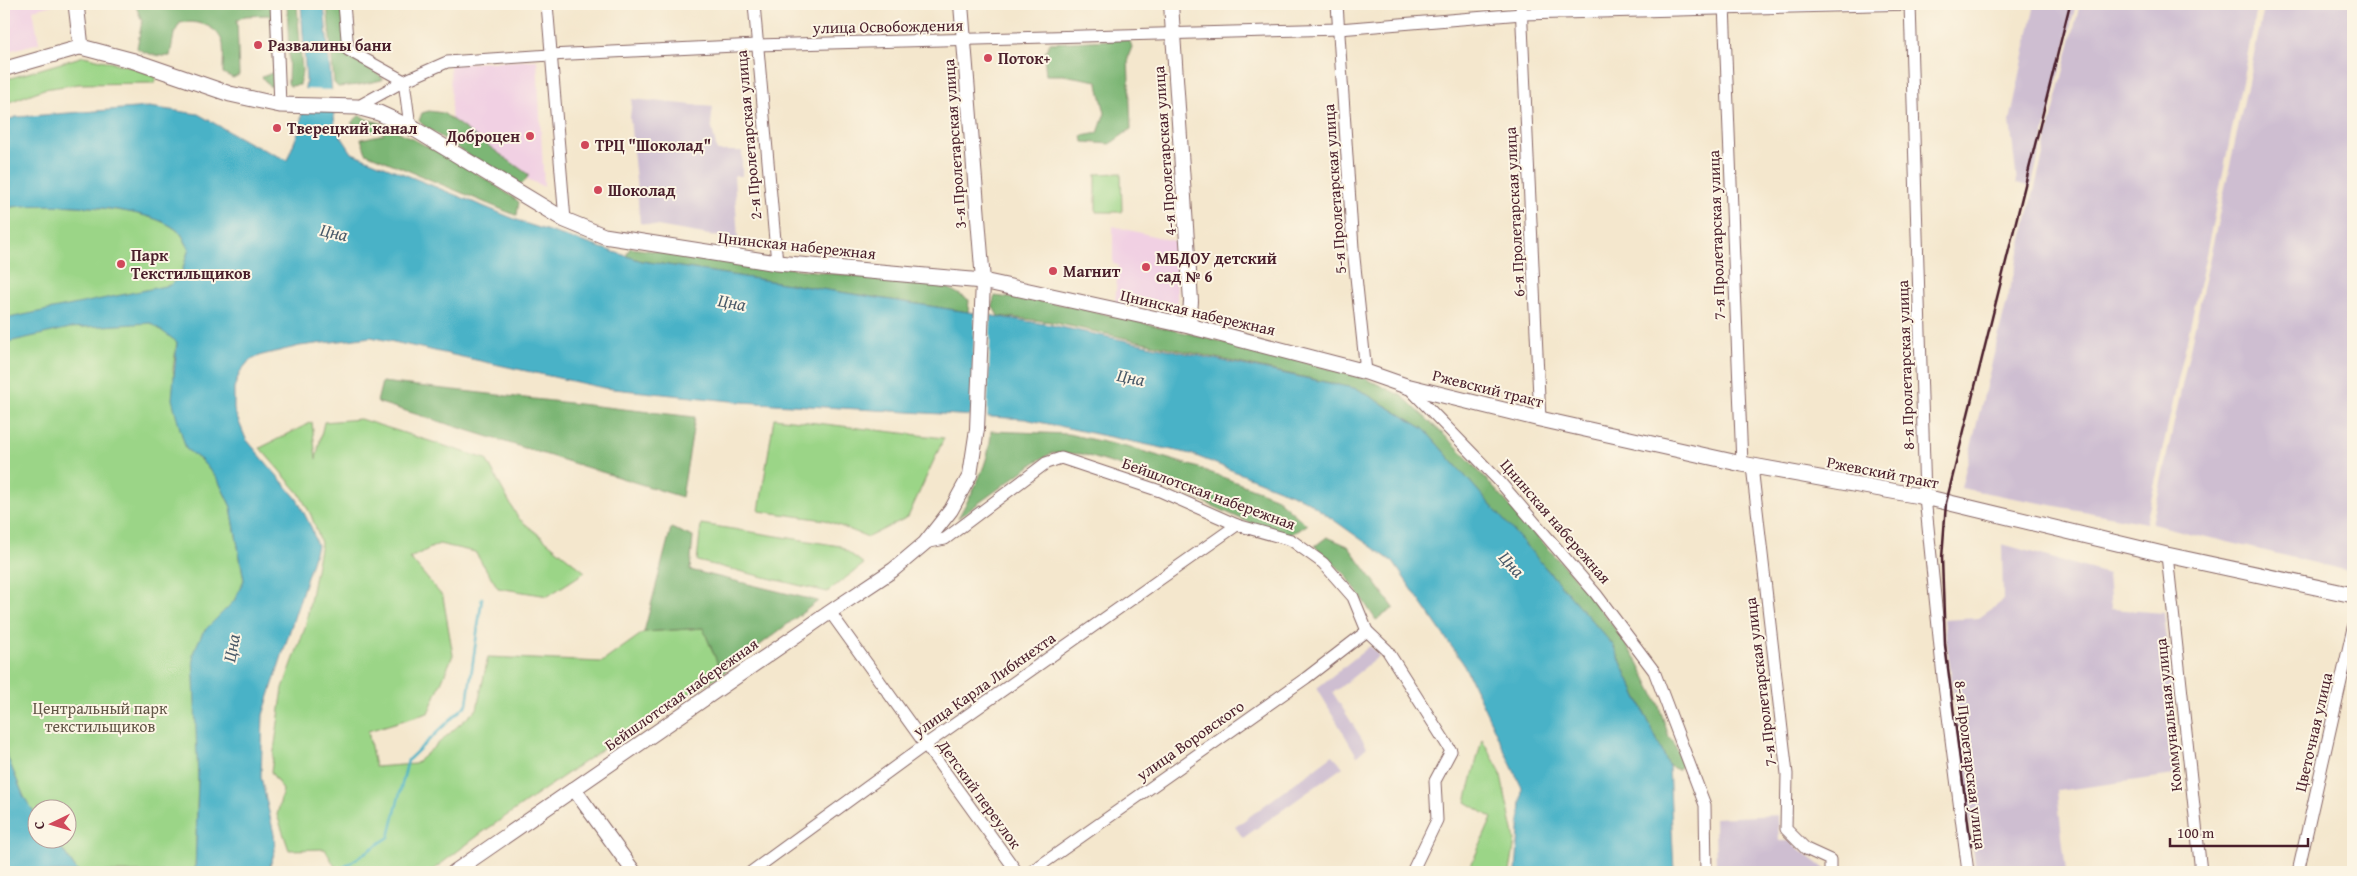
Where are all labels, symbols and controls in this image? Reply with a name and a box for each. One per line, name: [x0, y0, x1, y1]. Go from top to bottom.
street label: улица Освобождения: [811, 13, 964, 39]
place label: Развалины бани: [268, 33, 392, 57]
marker: Развалины бани: [252, 39, 264, 51]
place label: Поток+: [998, 46, 1051, 70]
street label: 2-я Пролетарская улица: [729, 49, 767, 221]
marker: Поток+: [982, 52, 994, 64]
street label: 3-я Пролетарская улица: [936, 58, 972, 230]
street label: 4-я Пролетарская улица: [1146, 65, 1182, 237]
street label: 5-я Пролетарская улица: [1316, 103, 1352, 275]
place label: Тверецкий канал: [287, 116, 418, 140]
marker: Тверецкий канал: [271, 122, 283, 134]
place label: Доброцен: [445, 124, 520, 148]
street label: 6-я Пролетарская улица: [1498, 126, 1530, 298]
marker: Доброцен: [524, 130, 536, 142]
place label: ТРЦ "Шоколад": [595, 133, 711, 157]
marker: ТРЦ "Шоколад": [579, 139, 591, 151]
street label: 7-я Пролетарская улица: [1701, 149, 1731, 320]
place label: Шоколад: [608, 178, 676, 202]
marker: Шоколад: [592, 184, 604, 196]
water label: Цна: [317, 216, 351, 248]
street label: Цнинская набережная: [717, 225, 877, 265]
place label: Парк Текстильщиков: [131, 243, 251, 285]
place label: МБДОУ детский сад № 6: [1156, 246, 1277, 288]
marker: Парк Текстильщиков: [115, 258, 127, 270]
place label: Магнит: [1063, 259, 1121, 283]
marker: МБДОУ детский сад № 6: [1140, 261, 1152, 273]
marker: Магнит: [1047, 265, 1059, 277]
street label: 8-я Пролетарская улица: [1890, 279, 1920, 450]
street label: Цнинская набережная: [1118, 282, 1278, 342]
water label: Цна: [716, 286, 749, 318]
water label: Цна: [1115, 361, 1148, 393]
street label: Ржевский тракт: [1430, 363, 1546, 413]
street label: Ржевский тракт: [1825, 449, 1941, 495]
street label: Бейшлотская набережная: [1119, 450, 1299, 536]
street label: Цнинская набережная: [1495, 453, 1617, 589]
water label: Цна: [1493, 545, 1532, 584]
street label: 7-я Пролетарская улица: [1738, 596, 1782, 768]
street label: улица Карла Либкнехта: [907, 625, 1061, 743]
water label: Цна: [215, 631, 247, 664]
street label: Бейшлотская набережная: [599, 632, 763, 756]
street label: Коммунальная улица: [2148, 637, 2188, 793]
street label: Цветочная улица: [2288, 670, 2338, 794]
street label: 8-я Пролетарская улица: [1949, 679, 1993, 851]
street label: улица Воровского: [1130, 694, 1249, 787]
park label: Центральный парк текстильщиков: [33, 696, 168, 738]
street label: Детский переулок: [932, 734, 1028, 854]
north arrow: [28, 798, 78, 848]
scale bar: [2170, 816, 2307, 848]
text: С: [29, 820, 49, 830]
text: 100 m: [2177, 822, 2215, 843]

